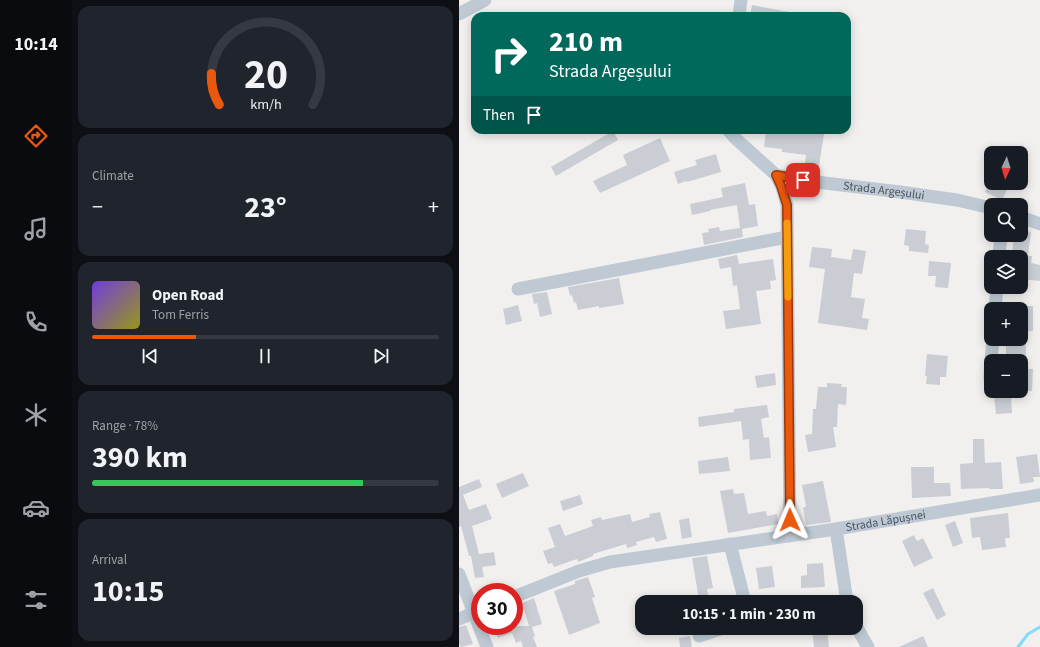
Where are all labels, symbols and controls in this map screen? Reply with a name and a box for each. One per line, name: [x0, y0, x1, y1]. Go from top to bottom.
text: 210 m: [549, 22, 623, 62]
icon: right: [483, 28, 535, 80]
text: 10:14: [14, 32, 58, 57]
text: 20: [244, 45, 287, 105]
text: Strada Argeșului: [549, 59, 672, 84]
text: km/h: [250, 94, 281, 115]
icon: arrive: [523, 104, 545, 126]
text: Then: [483, 105, 515, 126]
icon: directions: [22, 122, 50, 150]
north arrow: [984, 146, 1028, 190]
map controls: [984, 146, 1028, 398]
pin: [786, 163, 820, 197]
text: Climate: [92, 167, 134, 185]
icon: arrive: [792, 169, 814, 191]
street label: Strada Argeșului: [842, 177, 926, 204]
text: 23°: [244, 186, 287, 229]
text: −: [92, 191, 103, 223]
text: +: [428, 191, 439, 223]
button: search: [984, 198, 1028, 242]
icon: music: [22, 215, 50, 243]
button: layers: [984, 250, 1028, 294]
text: Open Road: [152, 285, 224, 306]
button: +: [984, 302, 1028, 346]
text: Tom Ferris: [152, 306, 209, 324]
icon: phone: [22, 308, 50, 336]
icon: previous: [139, 345, 161, 367]
icon: pause: [254, 345, 276, 367]
icon: next: [370, 345, 392, 367]
button: −: [984, 354, 1028, 398]
icon: climate: [22, 401, 50, 429]
text: Range · 78%: [92, 417, 158, 435]
text: 390 km: [92, 436, 188, 479]
icon: car: [22, 494, 50, 522]
position arrow: [769, 499, 811, 541]
street label: Strada Lăpușnei: [844, 506, 927, 536]
text: Arrival: [92, 551, 127, 569]
text: 10:15: [92, 570, 164, 613]
speed limit sign: 30: [471, 583, 523, 635]
icon: filters: [22, 586, 50, 614]
text: 10:15 · 1 min · 230 m: [682, 604, 816, 625]

